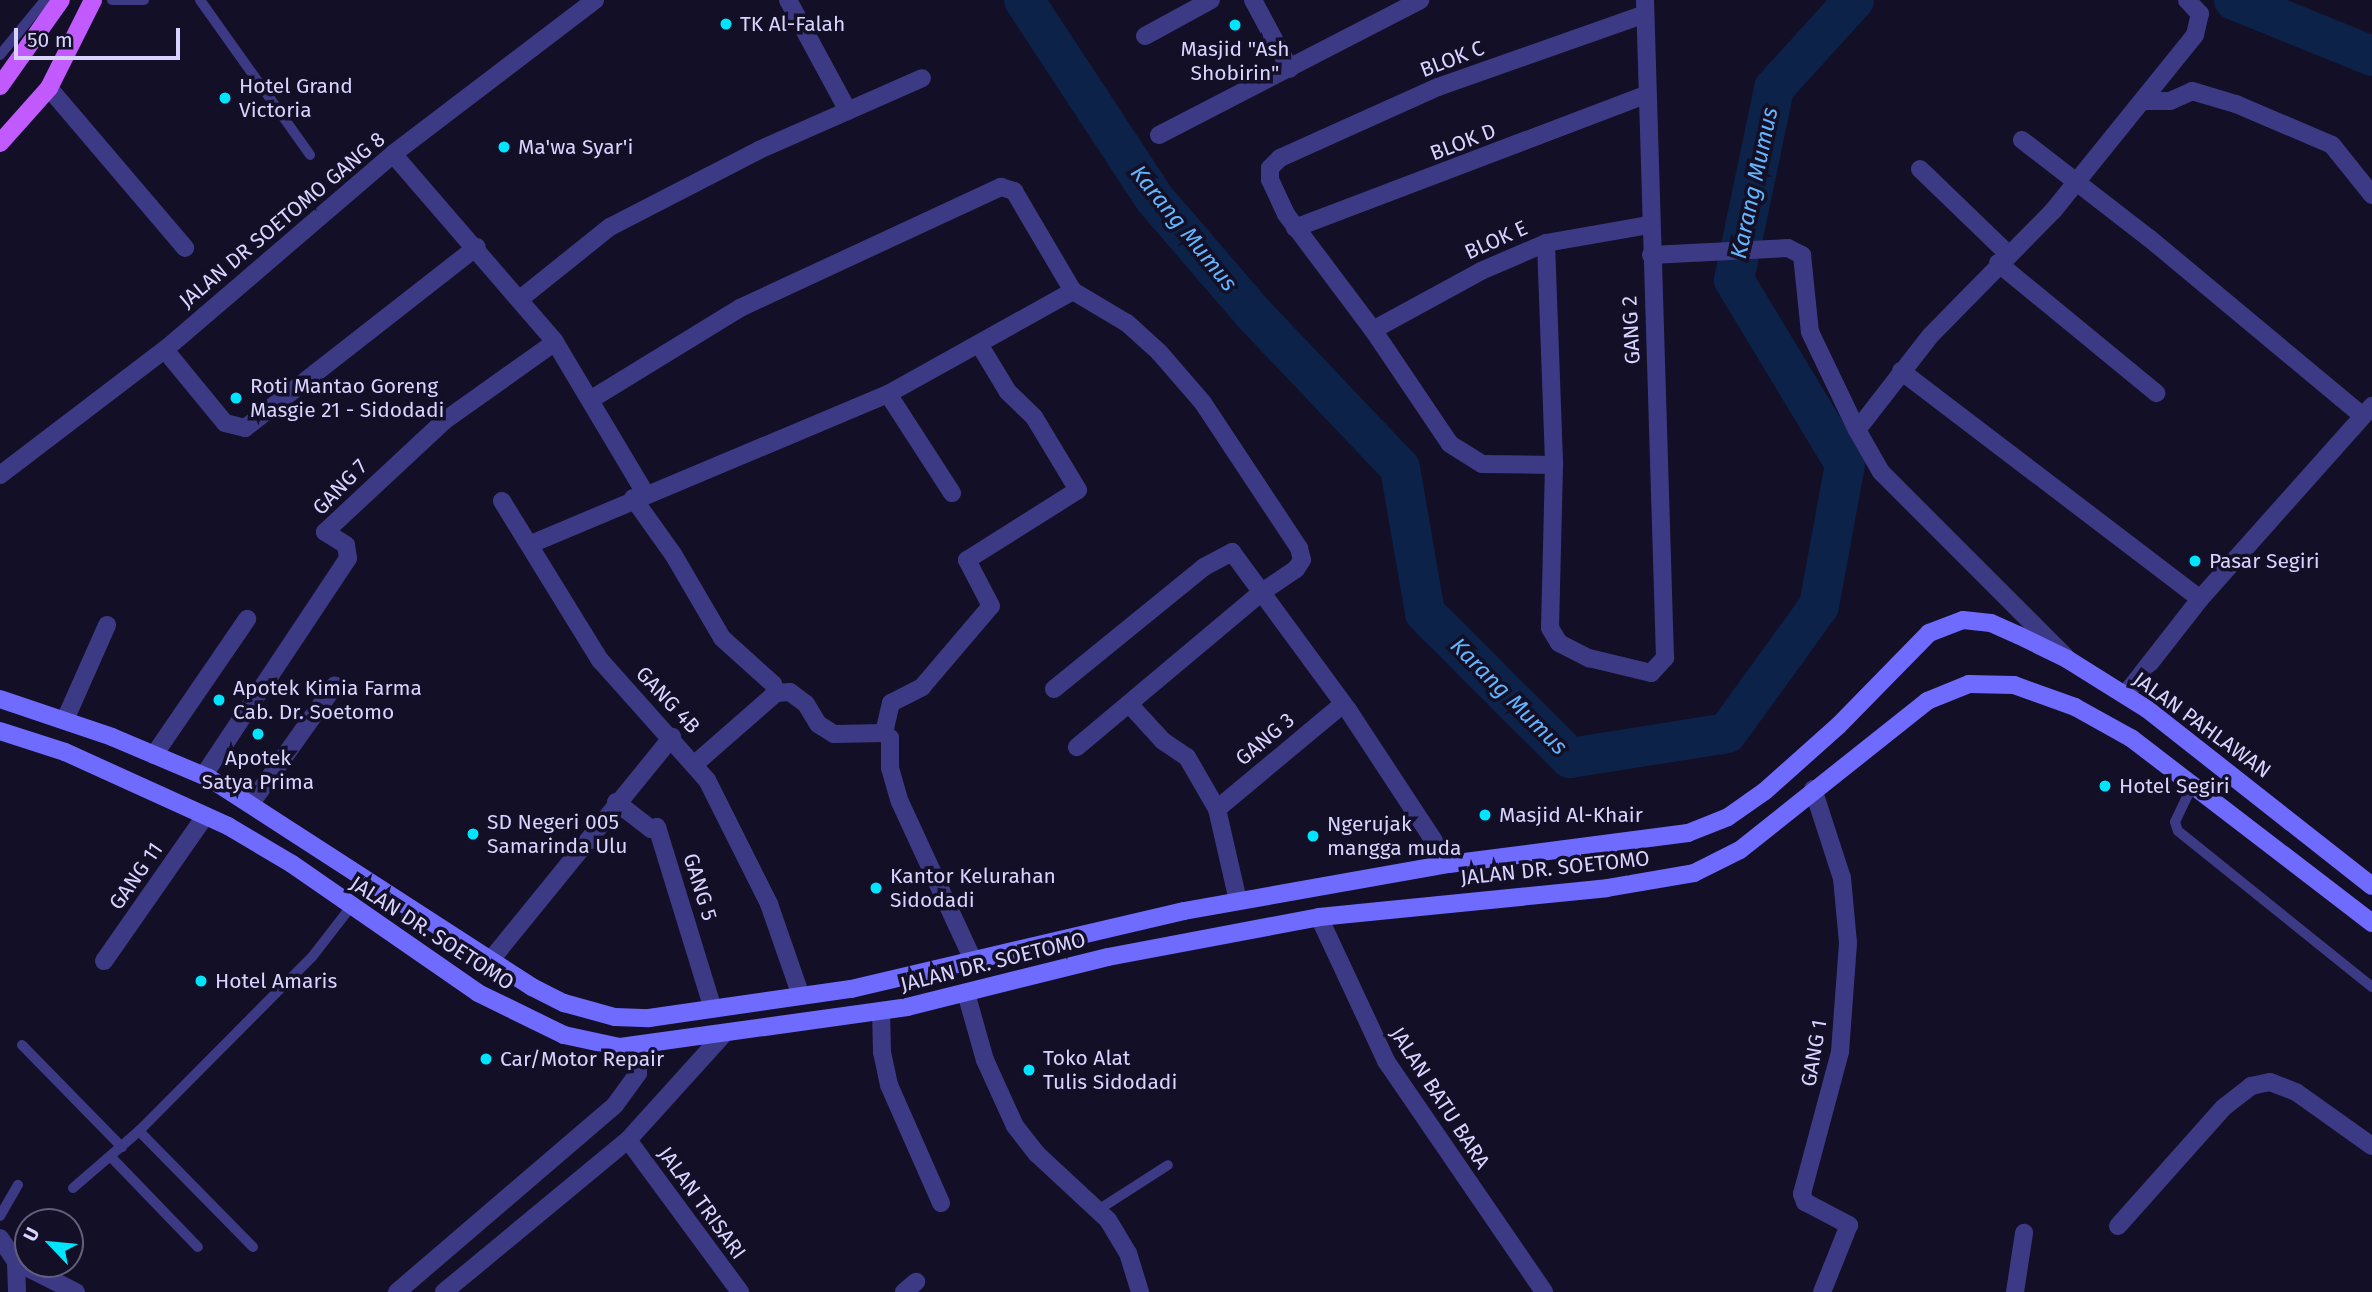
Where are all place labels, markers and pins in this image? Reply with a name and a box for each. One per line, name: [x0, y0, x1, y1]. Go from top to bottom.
place label: TK Al-Falah: [740, 11, 845, 37]
marker: TK Al-Falah: [718, 16, 734, 32]
marker: Masjid "Ash Shobirin": [1227, 17, 1243, 33]
place label: Masjid "Ash Shobirin": [1180, 36, 1290, 86]
place label: Hotel Grand Victoria: [239, 73, 353, 123]
marker: Hotel Grand Victoria: [217, 90, 233, 106]
place label: Ma'wa Syar'i: [518, 134, 633, 160]
marker: Ma'wa Syar'i: [496, 139, 512, 155]
place label: Roti Mantao Goreng Masgie 21 - Sidodadi: [250, 373, 444, 423]
marker: Roti Mantao Goreng Masgie 21 - Sidodadi: [228, 390, 244, 406]
place label: Pasar Segiri: [2209, 548, 2320, 574]
marker: Pasar Segiri: [2187, 553, 2203, 569]
place label: Apotek Kimia Farma Cab. Dr. Soetomo: [233, 675, 422, 725]
marker: Apotek Kimia Farma Cab. Dr. Soetomo: [211, 692, 227, 708]
marker: Apotek Satya Prima: [250, 726, 266, 742]
place label: Apotek Satya Prima: [202, 745, 314, 795]
place label: Hotel Segiri: [2119, 773, 2230, 799]
marker: Hotel Segiri: [2097, 778, 2113, 794]
place label: Masjid Al-Khair: [1499, 802, 1643, 828]
marker: Masjid Al-Khair: [1477, 807, 1493, 823]
place label: SD Negeri 005 Samarinda Ulu: [487, 809, 627, 859]
place label: Ngerujak mangga muda: [1327, 811, 1461, 861]
marker: SD Negeri 005 Samarinda Ulu: [465, 826, 481, 842]
marker: Ngerujak mangga muda: [1305, 828, 1321, 844]
place label: Kantor Kelurahan Sidodadi: [890, 863, 1056, 913]
marker: Kantor Kelurahan Sidodadi: [868, 880, 884, 896]
place label: Hotel Amaris: [215, 968, 337, 994]
marker: Hotel Amaris: [193, 973, 209, 989]
place label: Toko Alat Tulis Sidodadi: [1043, 1045, 1177, 1095]
place label: Car/Motor Repair: [500, 1046, 664, 1072]
marker: Car/Motor Repair: [478, 1051, 494, 1067]
marker: Toko Alat Tulis Sidodadi: [1021, 1062, 1037, 1078]

